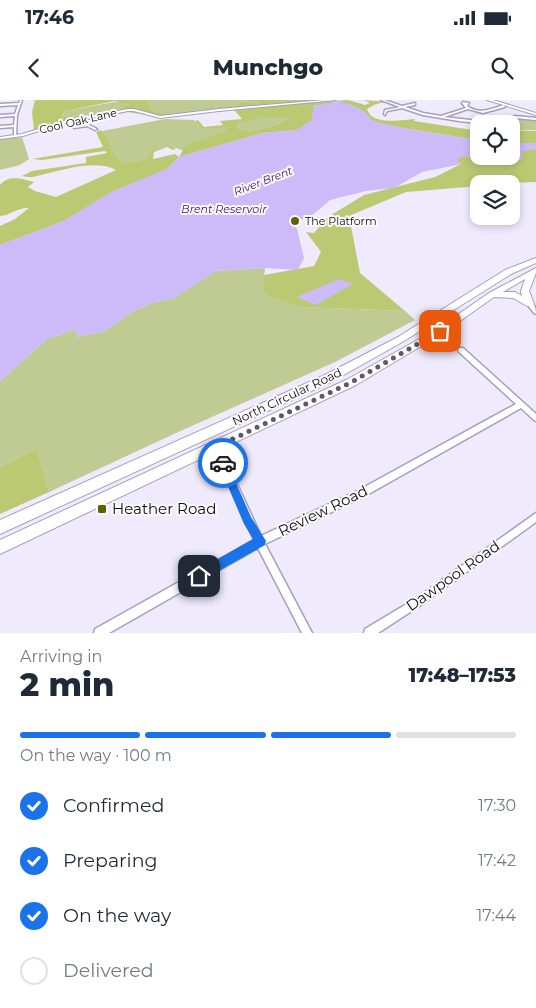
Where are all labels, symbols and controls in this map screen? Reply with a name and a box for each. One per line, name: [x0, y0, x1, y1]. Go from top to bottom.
text: 17:46: [25, 6, 74, 29]
icon: back: [20, 54, 48, 82]
text: Munchgo: [213, 54, 323, 81]
icon: search: [488, 54, 516, 82]
street label: Cool Oak Lane: [38, 105, 119, 137]
map controls: [470, 115, 520, 225]
button: locate: [470, 115, 520, 165]
water label: River Brent: [232, 163, 295, 199]
button: layers: [470, 175, 520, 225]
water label: Brent Reservoir: [181, 202, 267, 216]
place label: The Platform: [305, 214, 377, 228]
marker: The Platform: [289, 215, 301, 227]
pin: [419, 310, 461, 352]
icon: bag: [426, 317, 454, 345]
street label: North Circular Road: [230, 365, 344, 429]
courier: [198, 438, 248, 488]
icon: car: [209, 449, 237, 477]
street label: Review Road: [275, 481, 371, 540]
place label: Heather Road: [112, 499, 216, 518]
marker: Heather Road: [96, 503, 108, 515]
street label: Dawpool Road: [402, 536, 503, 615]
pin: [178, 555, 220, 597]
icon: home: [185, 562, 213, 590]
text: Arriving in: [20, 647, 102, 666]
text: 17:48–17:53: [408, 664, 516, 687]
text: 2 min: [20, 665, 114, 704]
text: On the way · 100 m: [20, 746, 172, 765]
icon: check: [20, 792, 48, 820]
text: Confirmed: [63, 794, 164, 817]
text: 17:30: [478, 796, 516, 815]
icon: check: [20, 847, 48, 875]
text: Preparing: [63, 849, 158, 872]
text: 17:42: [478, 851, 516, 870]
icon: check: [20, 902, 48, 930]
text: On the way: [63, 904, 171, 927]
text: 17:44: [477, 906, 516, 925]
text: Delivered: [63, 959, 154, 982]

